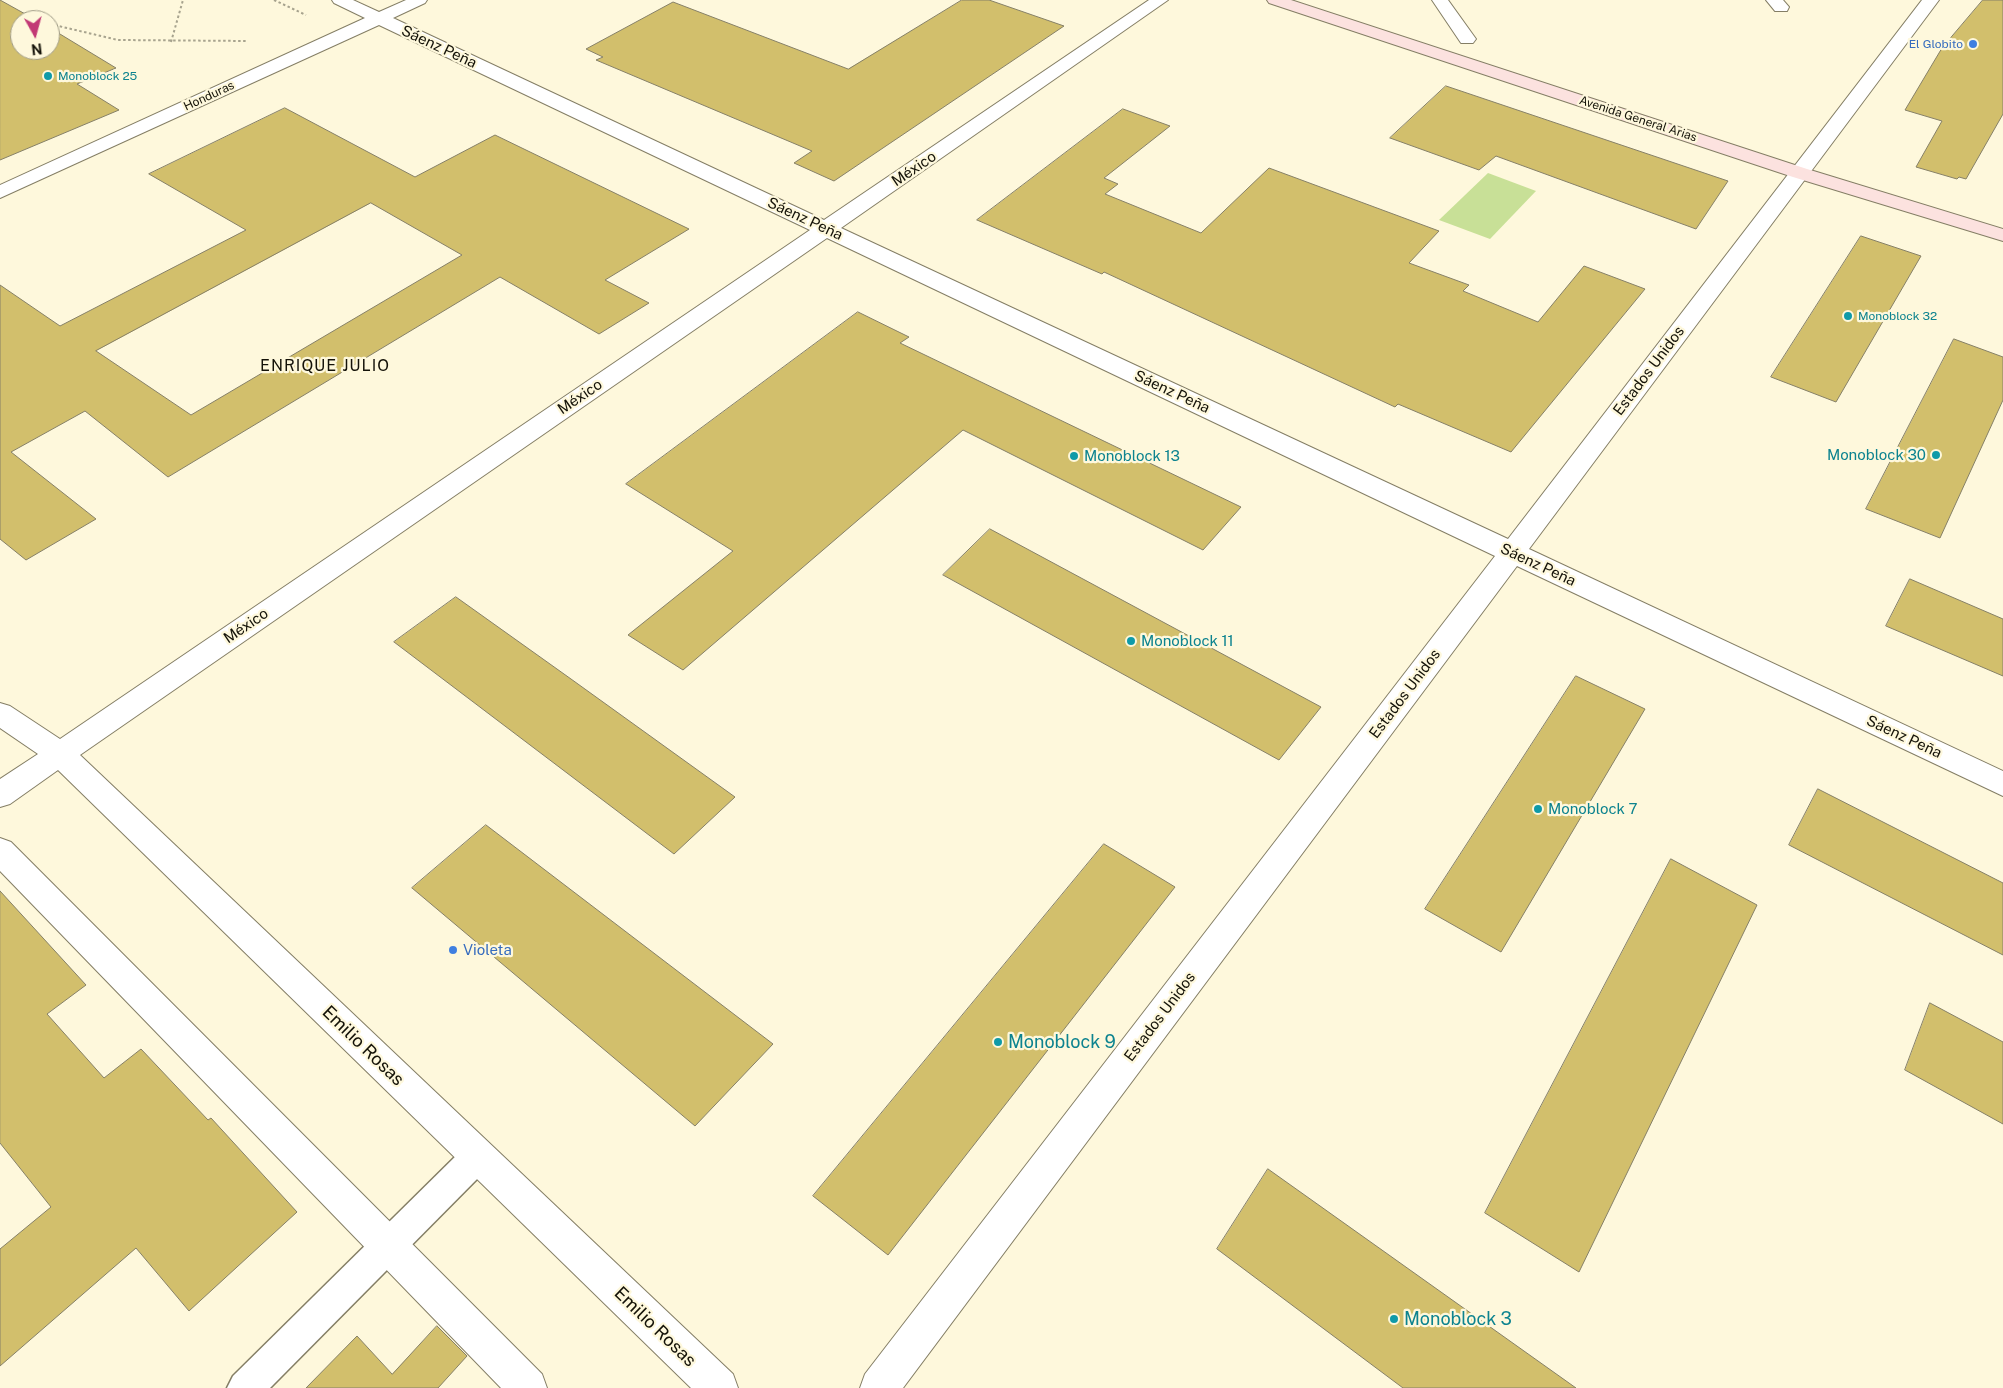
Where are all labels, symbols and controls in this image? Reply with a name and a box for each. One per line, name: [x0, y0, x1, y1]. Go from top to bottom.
north arrow: [10, 10, 60, 60]
street label: Sáenz Peña: [398, 22, 480, 72]
place label: El Globito: [1909, 37, 1963, 51]
marker: El Globito: [1967, 38, 1979, 50]
text: N: [30, 40, 43, 58]
place label: Monoblock 25: [58, 69, 137, 83]
marker: Monoblock 25: [42, 70, 54, 82]
street label: Honduras: [181, 78, 237, 114]
street label: Avenida General Arias: [1577, 93, 1699, 145]
street label: México: [888, 148, 940, 190]
street label: Sáenz Peña: [764, 194, 846, 244]
place label: Monoblock 32: [1858, 309, 1937, 323]
marker: Monoblock 32: [1842, 310, 1854, 322]
street label: Estados Unidos: [1610, 323, 1688, 419]
district label: ENRIQUE JULIO: [258, 356, 392, 376]
street label: Sáenz Peña: [1131, 367, 1213, 417]
street label: México: [554, 376, 606, 418]
place label: Monoblock 30: [1827, 446, 1926, 464]
place label: Monoblock 13: [1084, 447, 1180, 465]
marker: Monoblock 30: [1930, 449, 1942, 461]
marker: Monoblock 13: [1068, 450, 1080, 462]
street label: Sáenz Peña: [1497, 540, 1579, 590]
street label: México: [220, 605, 272, 647]
place label: Monoblock 11: [1141, 632, 1234, 650]
marker: Monoblock 11: [1125, 635, 1137, 647]
street label: Estados Unidos: [1366, 646, 1444, 742]
street label: Sáenz Peña: [1863, 712, 1945, 762]
place label: Monoblock 7: [1548, 800, 1638, 818]
marker: Monoblock 7: [1532, 803, 1544, 815]
place label: Violeta: [463, 941, 512, 959]
marker: Violeta: [447, 944, 459, 956]
street label: Estados Unidos: [1121, 969, 1199, 1065]
street label: Emilio Rosas: [318, 1002, 408, 1090]
place label: Monoblock 9: [1008, 1031, 1116, 1053]
marker: Monoblock 9: [992, 1036, 1004, 1048]
street label: Emilio Rosas: [610, 1283, 700, 1371]
place label: Monoblock 3: [1404, 1308, 1512, 1330]
marker: Monoblock 3: [1388, 1313, 1400, 1325]

